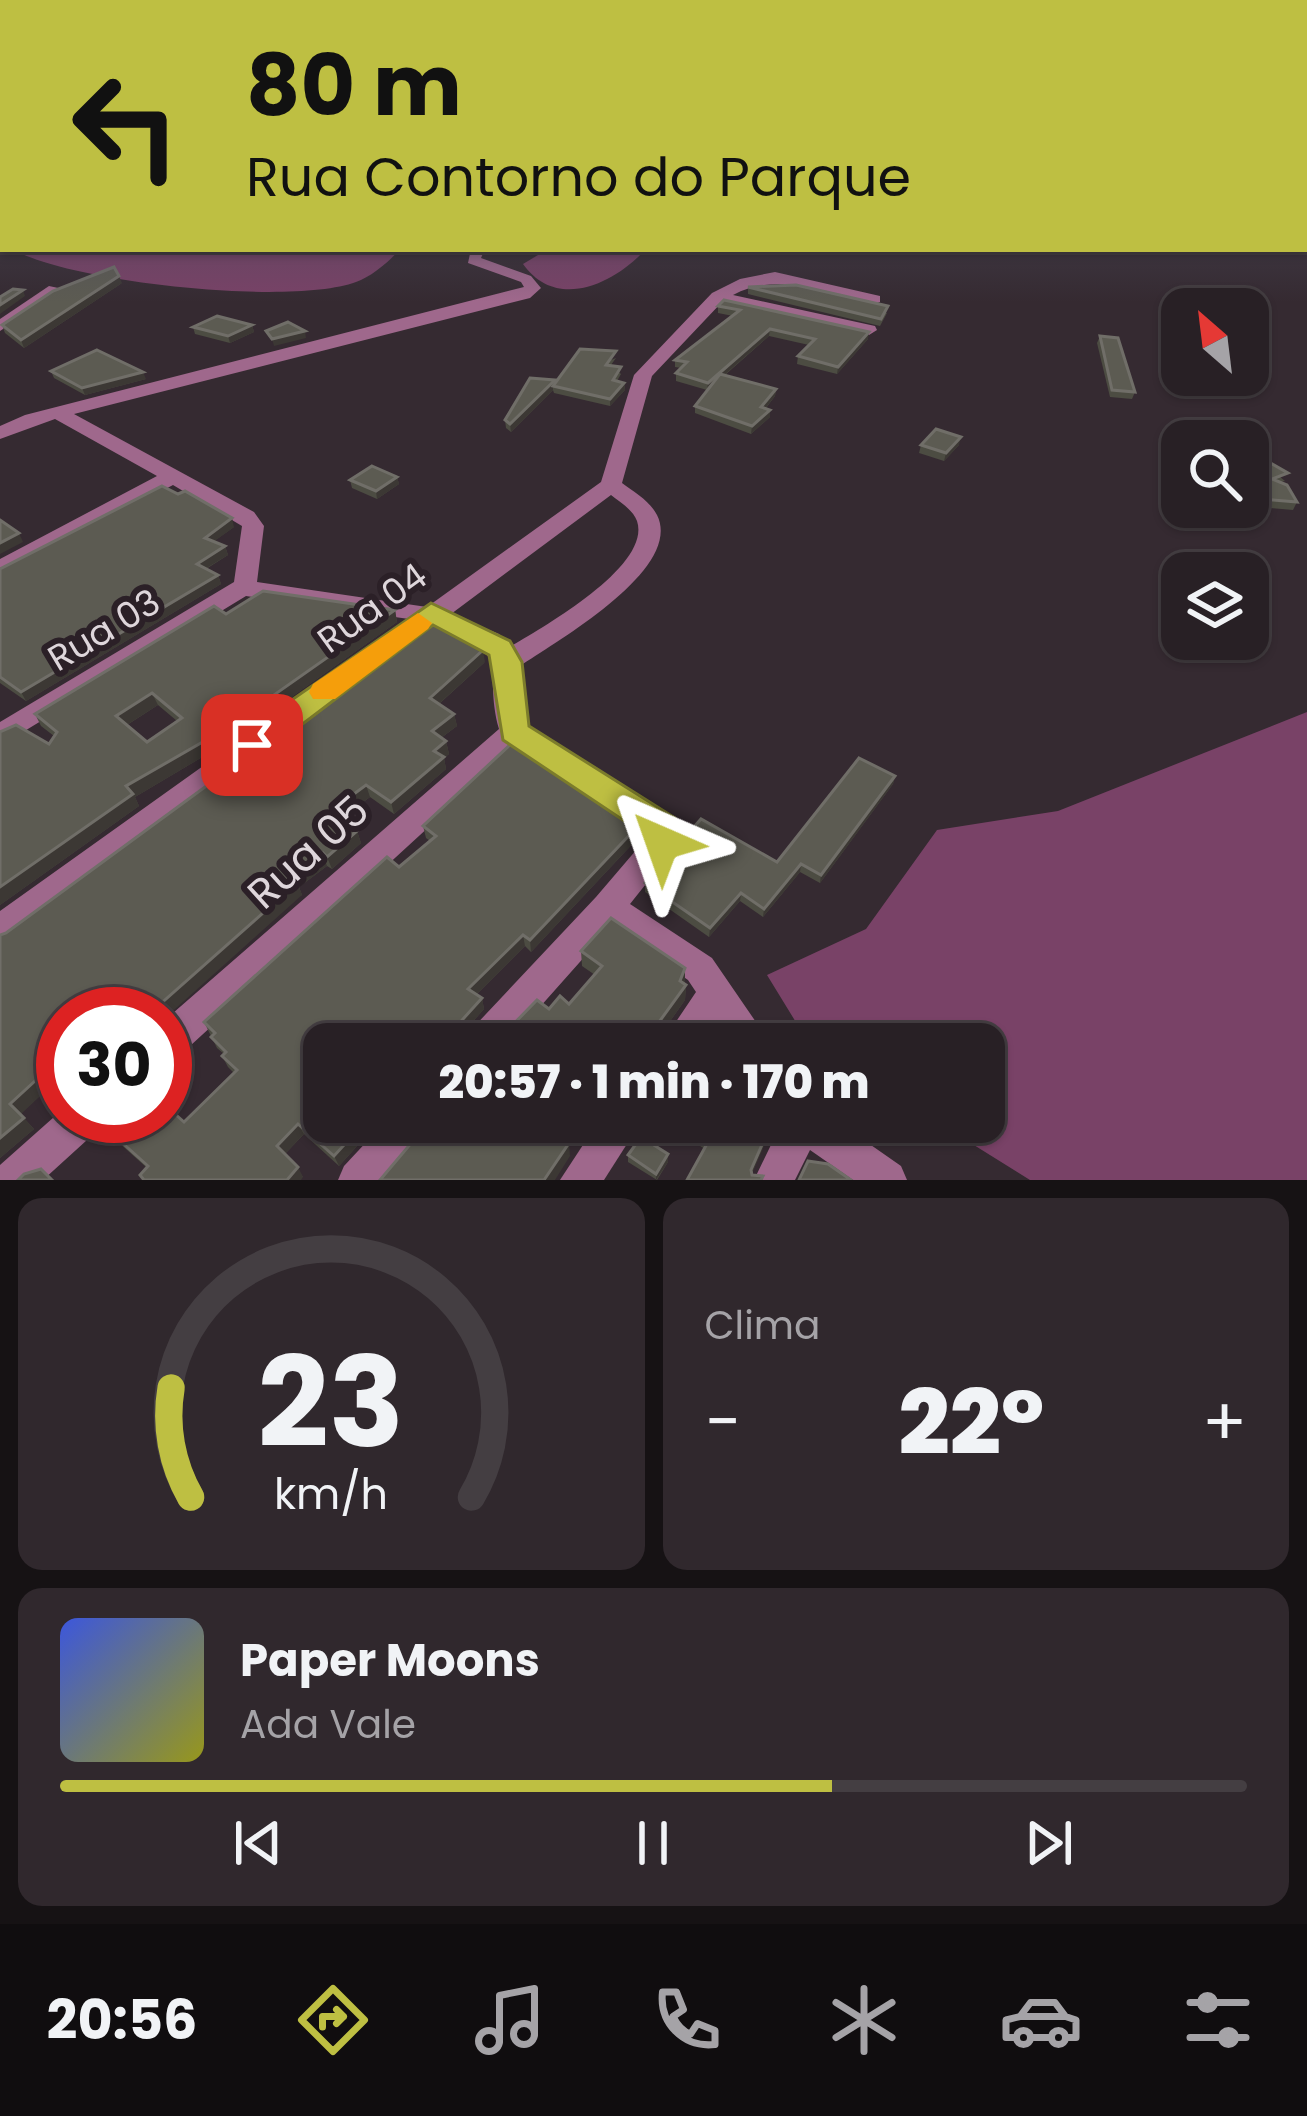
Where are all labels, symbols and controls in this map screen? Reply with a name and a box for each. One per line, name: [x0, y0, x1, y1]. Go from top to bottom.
text: 80 m: [246, 27, 462, 144]
icon: left: [48, 48, 204, 204]
text: Rua Contorno do Parque: [246, 139, 911, 215]
north arrow: [1161, 288, 1269, 396]
map controls: [1161, 288, 1269, 660]
button: search: [1161, 420, 1269, 528]
street label: Rua 04: [307, 551, 437, 665]
button: layers: [1161, 552, 1269, 660]
street label: Rua 03: [38, 577, 170, 683]
pin: [201, 694, 303, 796]
icon: arrive: [219, 712, 285, 778]
position arrow: [599, 780, 725, 906]
street label: Rua 05: [234, 782, 382, 922]
speed limit sign: 30: [36, 987, 192, 1143]
text: 20:57 · 1 min · 170 m: [438, 1051, 870, 1114]
text: Clima: [705, 1298, 820, 1353]
text: 23: [258, 1315, 405, 1490]
text: 22°: [899, 1359, 1044, 1486]
text: −: [705, 1376, 741, 1468]
text: +: [1202, 1376, 1247, 1468]
text: km/h: [274, 1464, 388, 1524]
text: Paper Moons: [240, 1629, 540, 1692]
text: Ada Vale: [240, 1697, 416, 1752]
icon: previous: [225, 1810, 291, 1876]
icon: pause: [620, 1810, 686, 1876]
icon: next: [1016, 1810, 1082, 1876]
icon: directions: [291, 1978, 375, 2062]
icon: music: [468, 1978, 552, 2062]
icon: phone: [645, 1978, 729, 2062]
icon: climate: [822, 1978, 906, 2062]
icon: car: [999, 1978, 1083, 2062]
icon: filters: [1176, 1978, 1260, 2062]
text: 20:56: [47, 1982, 197, 2058]

